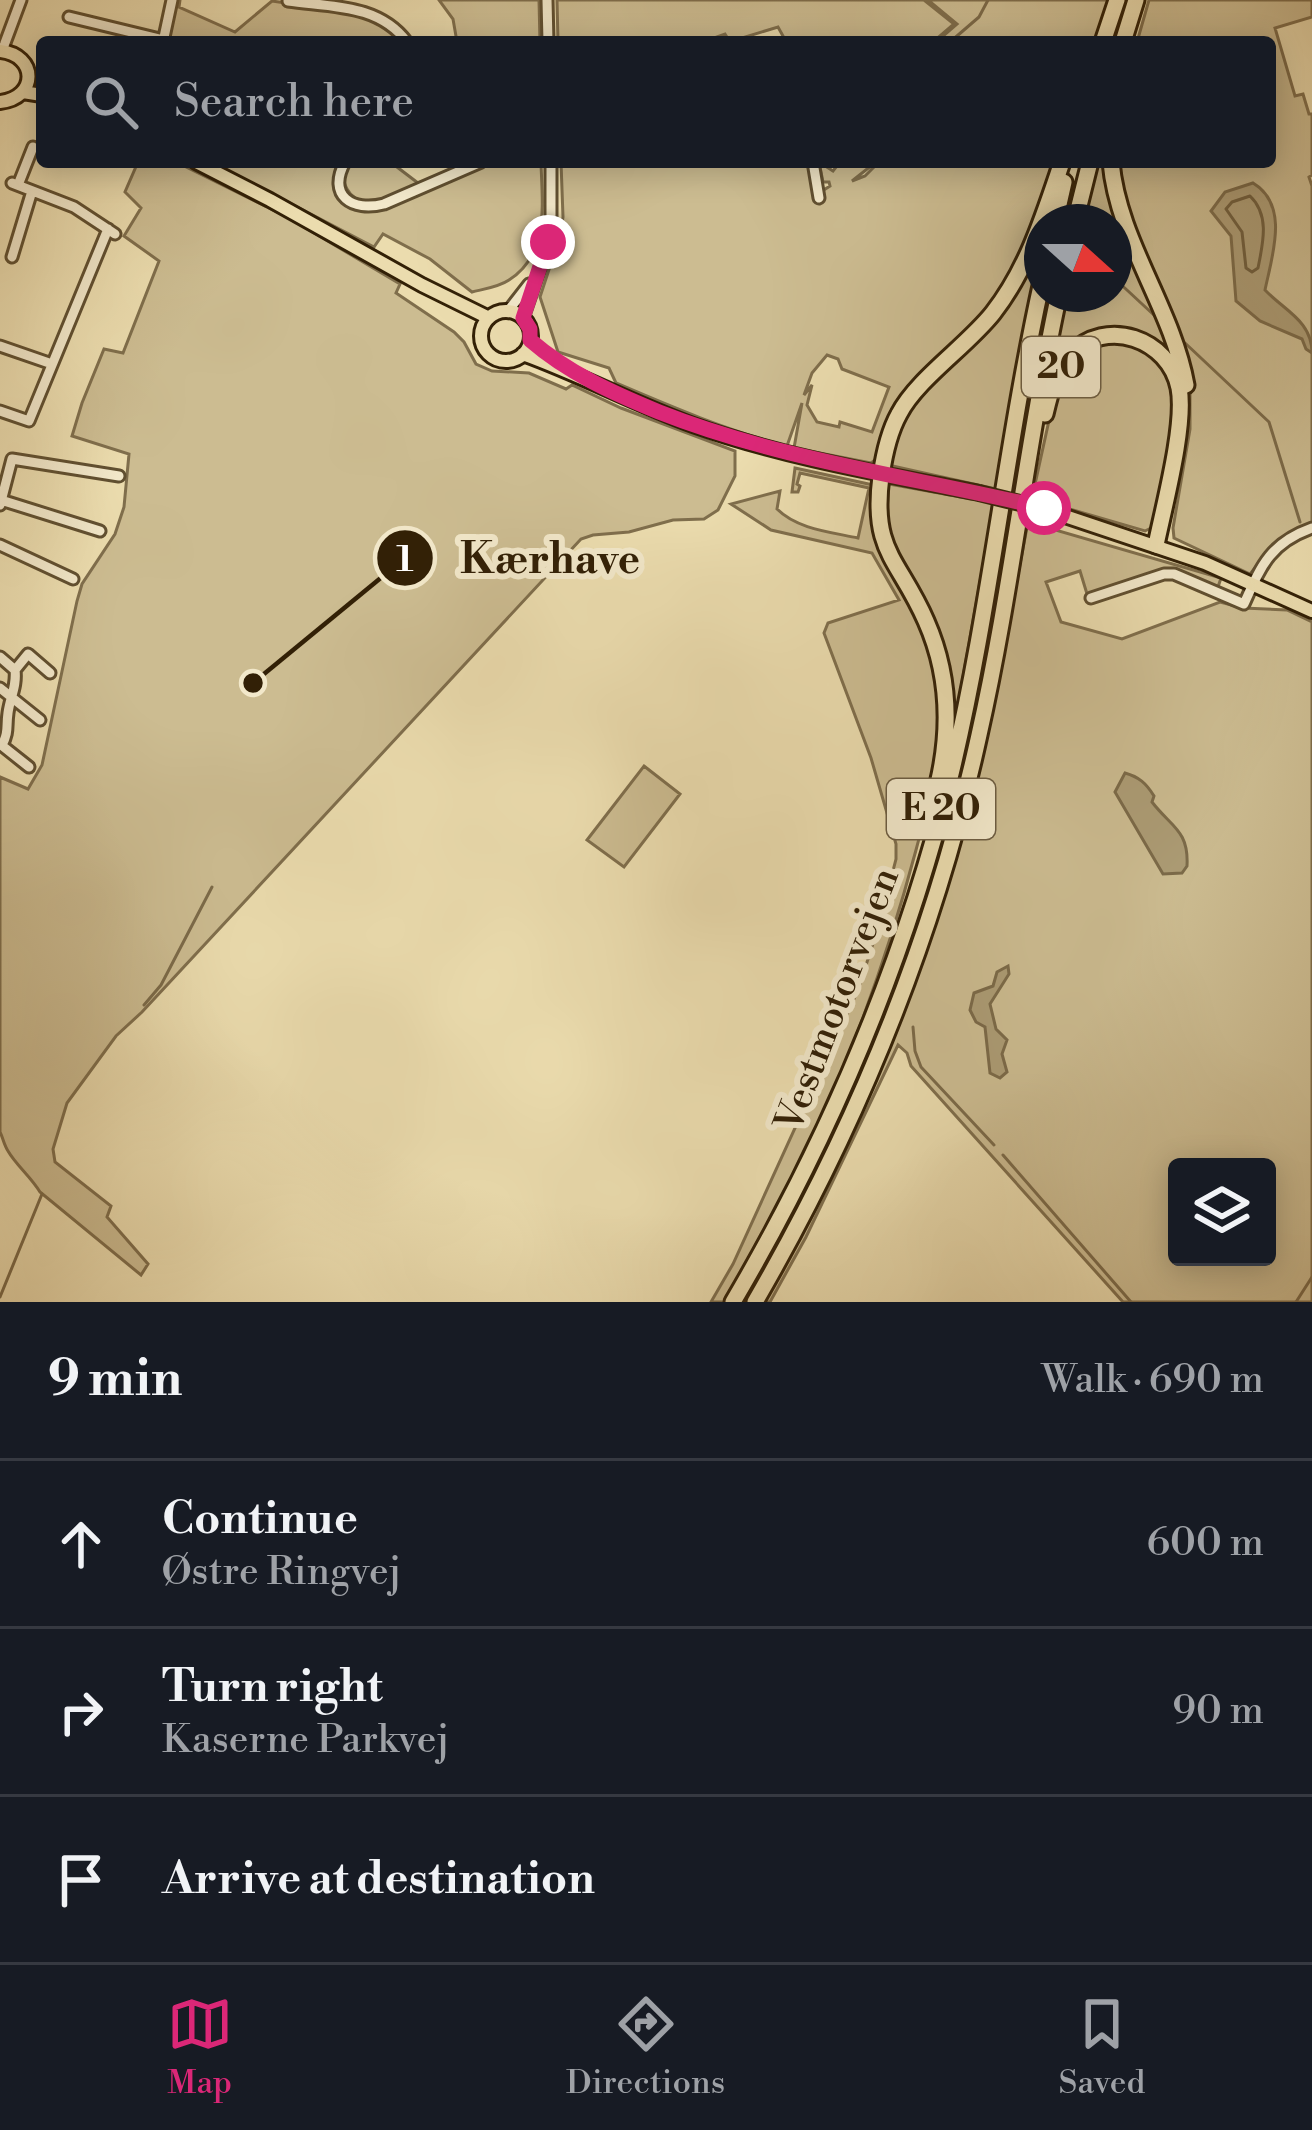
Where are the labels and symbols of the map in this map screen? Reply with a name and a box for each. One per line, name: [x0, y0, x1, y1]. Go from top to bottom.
north arrow: [1024, 204, 1132, 312]
route end: [521, 215, 575, 269]
road number: 20: [1022, 337, 1100, 397]
route start: [1017, 481, 1071, 535]
callout: Kærhave: [375, 519, 664, 597]
text: Kærhave: [460, 534, 640, 587]
text: 1: [396, 538, 414, 583]
road number: E 20: [887, 779, 995, 839]
street label: Vestmotorvejen: [765, 861, 911, 1140]

